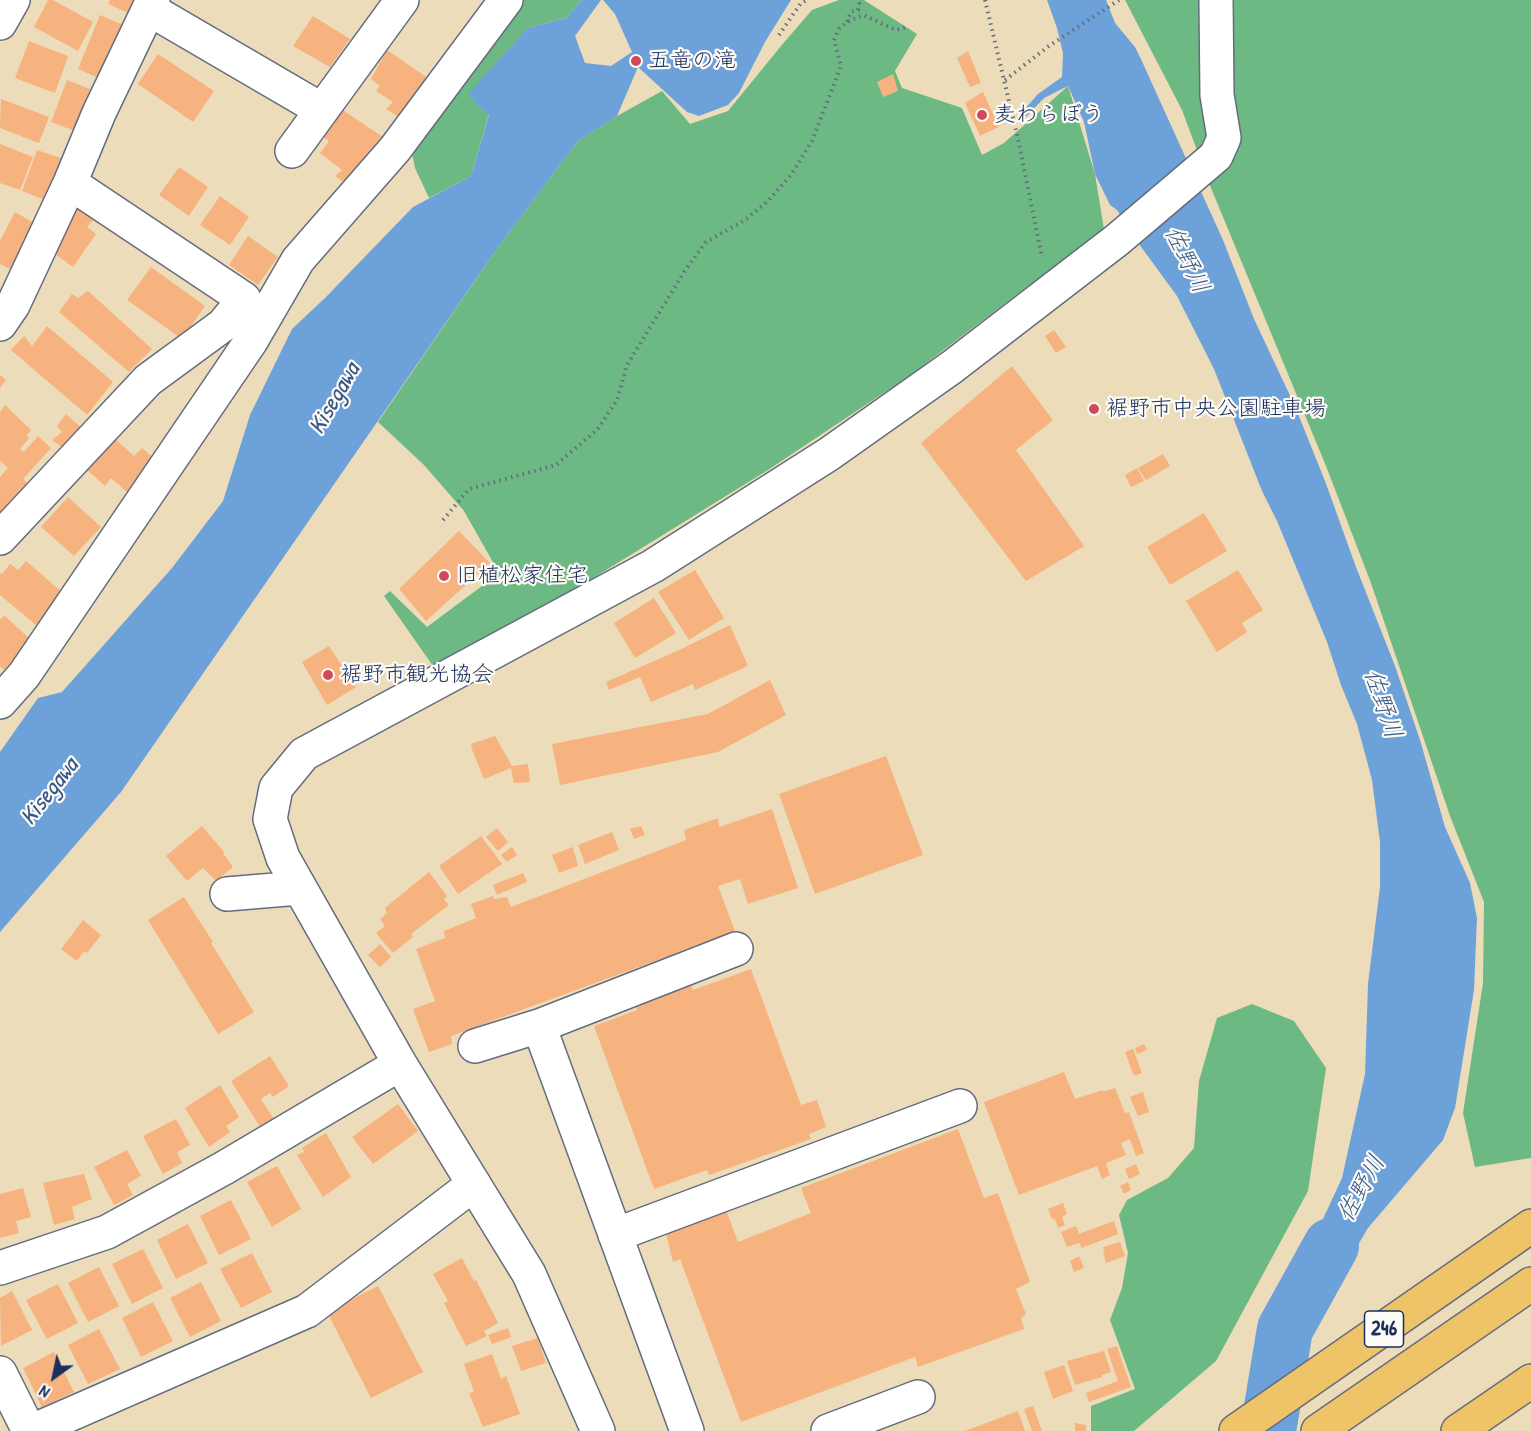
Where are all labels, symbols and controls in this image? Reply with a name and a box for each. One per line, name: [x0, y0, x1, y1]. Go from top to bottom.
place label: 五竜の滝: [648, 48, 736, 74]
marker: 五竜の滝: [629, 54, 643, 68]
place label: 麦わらぼう: [994, 102, 1104, 128]
marker: 麦わらぼう: [975, 108, 989, 122]
water label: 佐野川: [1157, 221, 1215, 299]
water label: Kisegawa: [303, 358, 367, 440]
place label: 裾野市中央公園駐車場: [1106, 396, 1326, 422]
marker: 裾野市中央公園駐車場: [1087, 402, 1101, 416]
place label: 旧植松家住宅: [456, 563, 588, 589]
marker: 旧植松家住宅: [437, 569, 451, 583]
place label: 裾野市観光協会: [340, 662, 494, 688]
water label: 佐野川: [1357, 665, 1407, 743]
marker: 裾野市観光協会: [321, 668, 335, 682]
water label: Kisegawa: [15, 753, 85, 831]
water label: 佐野川: [1332, 1151, 1392, 1227]
road number: 246: [1364, 1311, 1404, 1347]
north arrow: [24, 1347, 84, 1407]
text: N: [35, 1381, 54, 1404]

